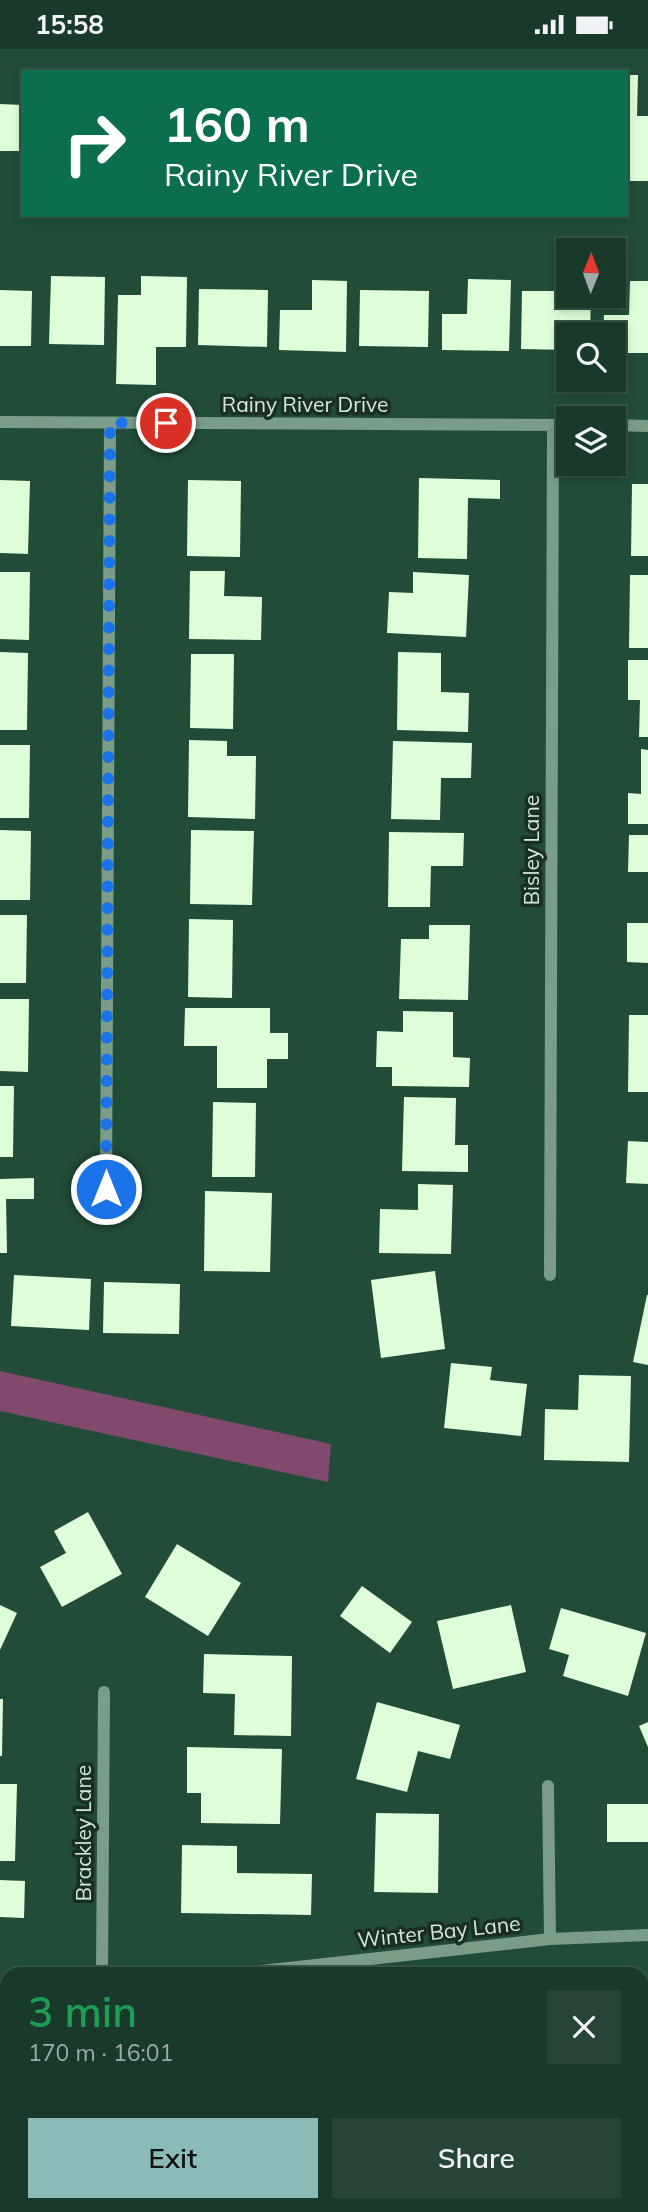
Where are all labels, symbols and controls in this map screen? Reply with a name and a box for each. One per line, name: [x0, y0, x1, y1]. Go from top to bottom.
text: 15:58: [35, 8, 104, 41]
text: 160 m: [164, 93, 310, 154]
icon: right: [49, 98, 140, 189]
text: Rainy River Drive: [164, 154, 418, 194]
north arrow: [556, 238, 626, 308]
map controls: [556, 238, 626, 476]
button: search: [556, 322, 626, 392]
street label: Rainy River Drive: [222, 391, 388, 417]
pin: [136, 393, 196, 453]
icon: arrive: [147, 404, 185, 442]
button: layers: [556, 406, 626, 476]
street label: Bisley Lane: [518, 795, 544, 905]
position arrow: [69, 1152, 143, 1226]
street label: Brackley Lane: [70, 1765, 96, 1901]
street label: Winter Bay Lane: [356, 1910, 522, 1952]
text: 3 min: [28, 1985, 137, 2038]
button: close: [547, 1990, 621, 2064]
text: 170 m · 16:01: [28, 2038, 173, 2067]
button: Exit: [28, 2118, 318, 2198]
button: Share: [332, 2118, 621, 2198]

